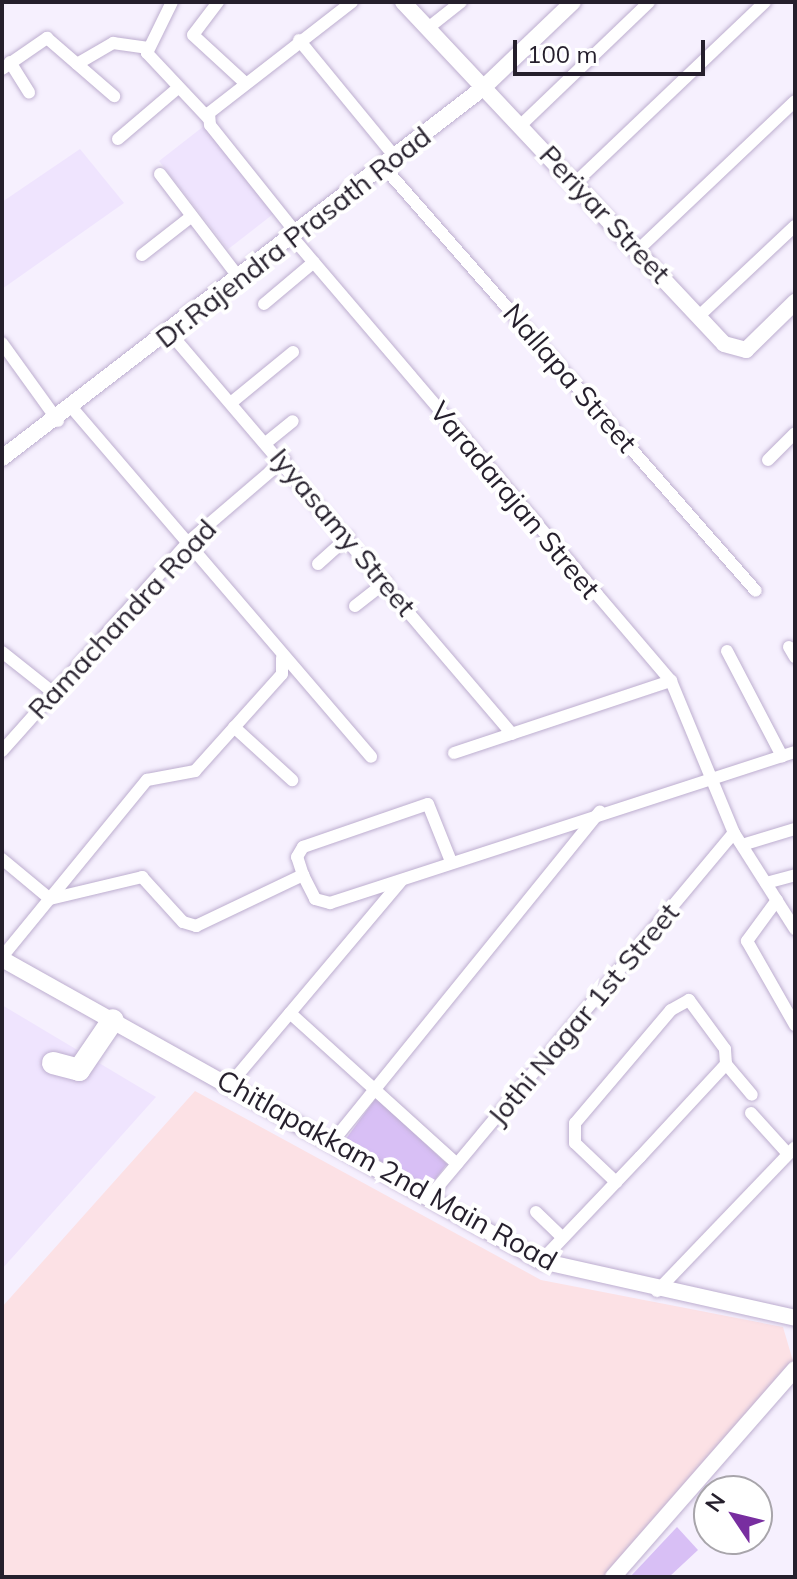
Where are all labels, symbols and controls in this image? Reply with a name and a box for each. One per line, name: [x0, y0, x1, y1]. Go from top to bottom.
scale bar: [517, 24, 709, 74]
text: 100 m: [527, 39, 598, 69]
street label: Dr.Rajendra Prasath Road: [149, 119, 437, 355]
street label: Periyar Street: [533, 138, 677, 290]
street label: Nallapa Street: [496, 297, 644, 459]
street label: Varadarajan Street: [423, 395, 607, 605]
street label: Iyyasamy Street: [263, 441, 423, 623]
street label: Ramachandra Road: [21, 512, 223, 726]
street label: Jothi Nagar 1st Street: [480, 896, 686, 1132]
street label: Chitlapakkam 2nd Main Road: [211, 1062, 563, 1278]
north arrow: [693, 1475, 773, 1555]
text: N: [699, 1488, 731, 1517]

